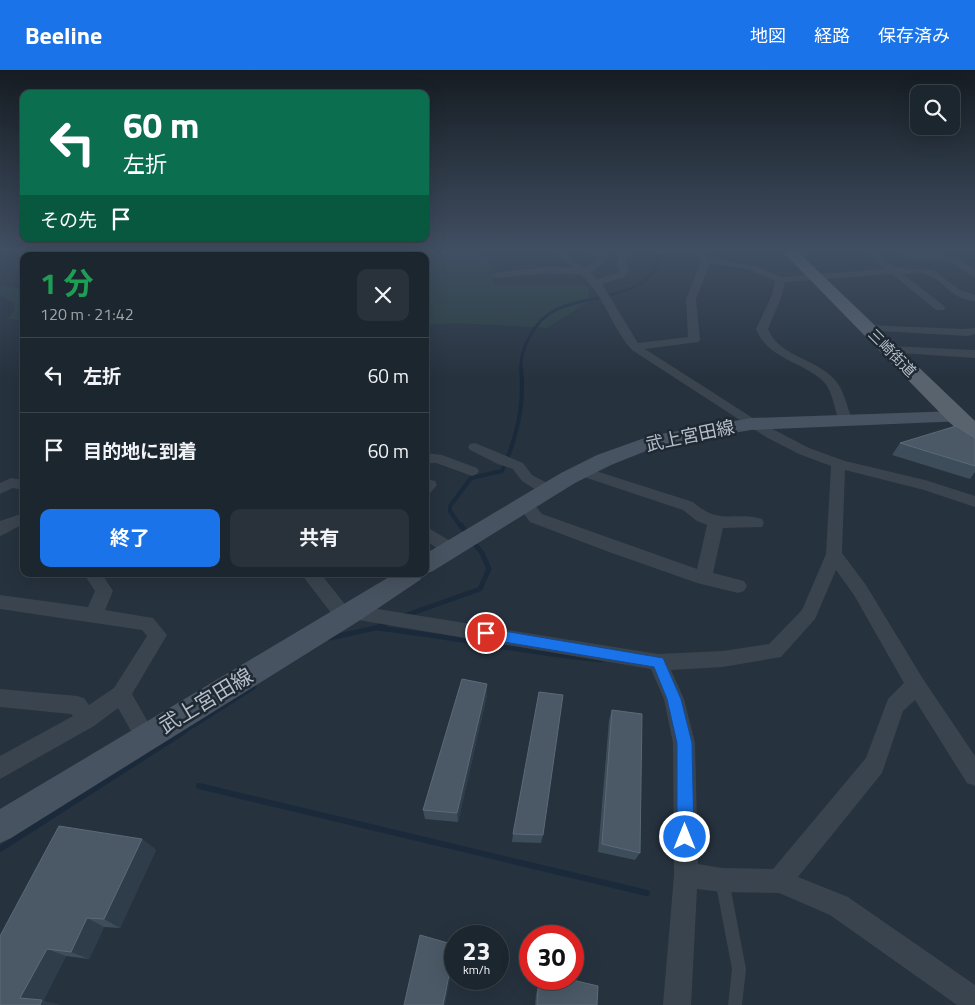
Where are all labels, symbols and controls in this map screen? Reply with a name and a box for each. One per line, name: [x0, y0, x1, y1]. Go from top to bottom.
text: Beeline: [25, 17, 102, 53]
text: 地図: [750, 22, 786, 49]
text: 経路: [814, 22, 850, 49]
text: 保存済み: [878, 22, 950, 49]
map controls: [910, 85, 960, 135]
button: search: [910, 85, 960, 135]
text: 60 m: [123, 98, 199, 152]
icon: left: [40, 110, 105, 175]
text: 左折: [123, 147, 167, 181]
text: その先: [40, 205, 97, 234]
icon: arrive: [107, 205, 135, 233]
text: 1 分: [40, 260, 93, 306]
button: close: [357, 269, 409, 321]
text: 120 m · 21:42: [40, 302, 134, 326]
street label: 三崎街道: [863, 323, 922, 382]
icon: left: [40, 361, 68, 389]
text: 左折: [83, 361, 121, 390]
text: 60 m: [368, 361, 409, 390]
street label: 武上宮田線: [643, 413, 737, 458]
icon: arrive: [40, 436, 68, 464]
text: 目的地に到着: [83, 436, 197, 465]
text: 60 m: [368, 436, 409, 465]
button: 終了: [40, 509, 220, 567]
button: 共有: [230, 509, 409, 567]
pin: [465, 612, 507, 654]
icon: arrive: [472, 619, 500, 647]
street label: 武上宮田線: [152, 659, 259, 741]
position arrow: [658, 810, 710, 862]
speed limit sign: 30: [519, 925, 584, 990]
text: 23: [462, 932, 491, 970]
text: km/h: [463, 960, 490, 979]

